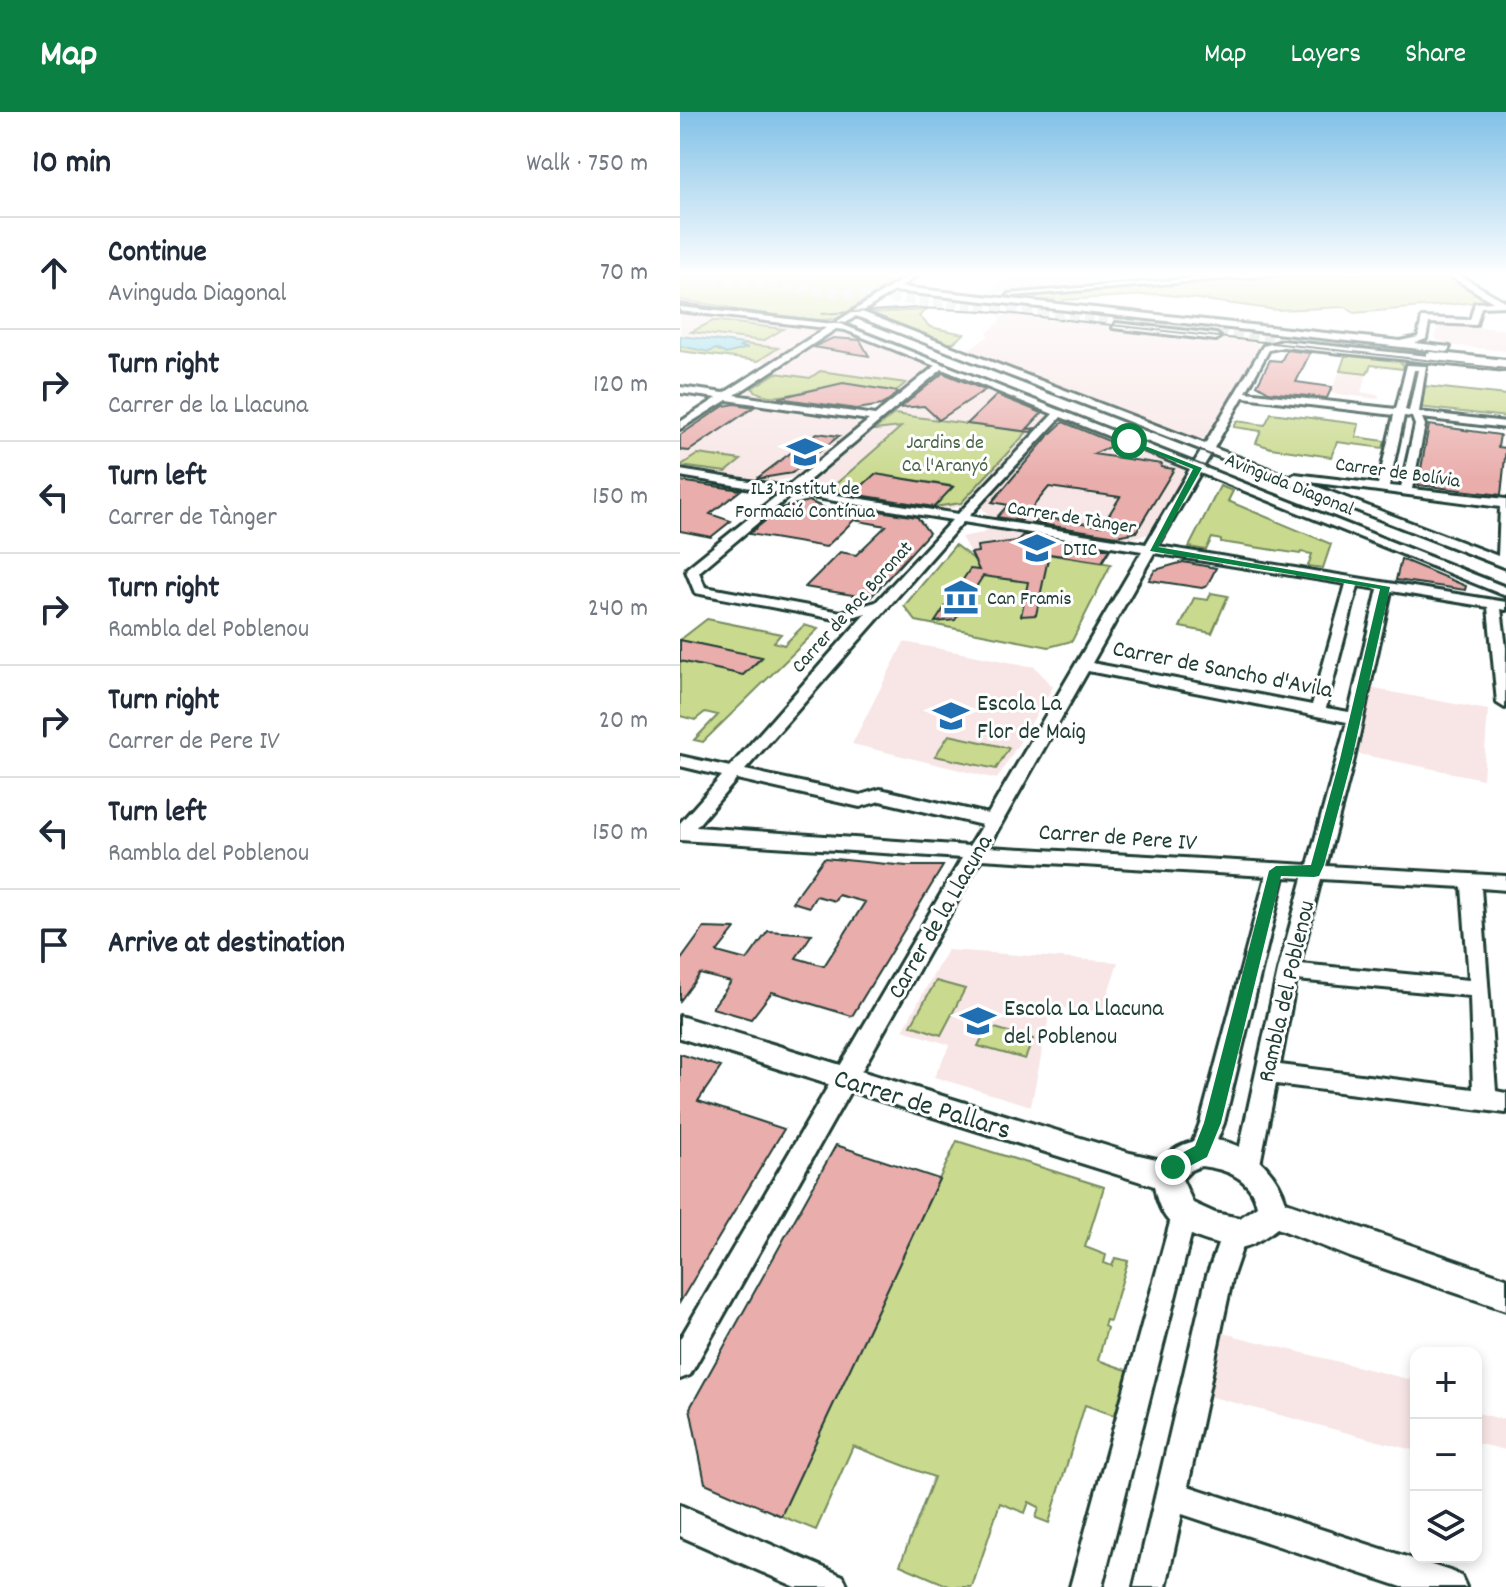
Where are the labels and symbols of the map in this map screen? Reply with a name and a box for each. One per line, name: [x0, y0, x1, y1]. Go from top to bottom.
route start: [1111, 423, 1147, 459]
park label: Jardins de Ca l'Aranyó: [902, 430, 988, 481]
school or university icon: IL3 Institut de Formació Contínua: [786, 433, 824, 471]
street label: Avinguda Diagonal: [1220, 447, 1358, 525]
street label: Carrer de Bolívia: [1333, 451, 1462, 497]
place label: IL3 Institut de Formació Contínua: [735, 476, 876, 527]
street label: Carrer de Tànger: [1005, 495, 1138, 543]
school or university icon: DTIC: [1018, 529, 1056, 567]
street label: Carrer de Roc Boronat: [786, 536, 920, 680]
place label: DTIC: [1063, 537, 1098, 565]
museum icon: Can Framis: [942, 578, 980, 616]
place label: Can Framis: [987, 586, 1072, 614]
street label: Carrer de Sancho d'Avila: [1110, 633, 1336, 709]
place label: Escola La Flor de Maig: [977, 688, 1086, 750]
school or university icon: Escola La Flor de Maig: [932, 697, 970, 735]
street label: Carrer de Pere IV: [1038, 817, 1199, 862]
street label: Carrer de la Llacuna: [881, 828, 1003, 1006]
street label: Rambla del Poblenou: [1250, 897, 1325, 1086]
place label: Escola La Llacuna del Poblenou: [1004, 993, 1164, 1055]
school or university icon: Escola La Llacuna del Poblenou: [959, 1002, 997, 1040]
street label: Carrer de Pallars: [828, 1061, 1015, 1153]
route end: [1155, 1149, 1191, 1185]

